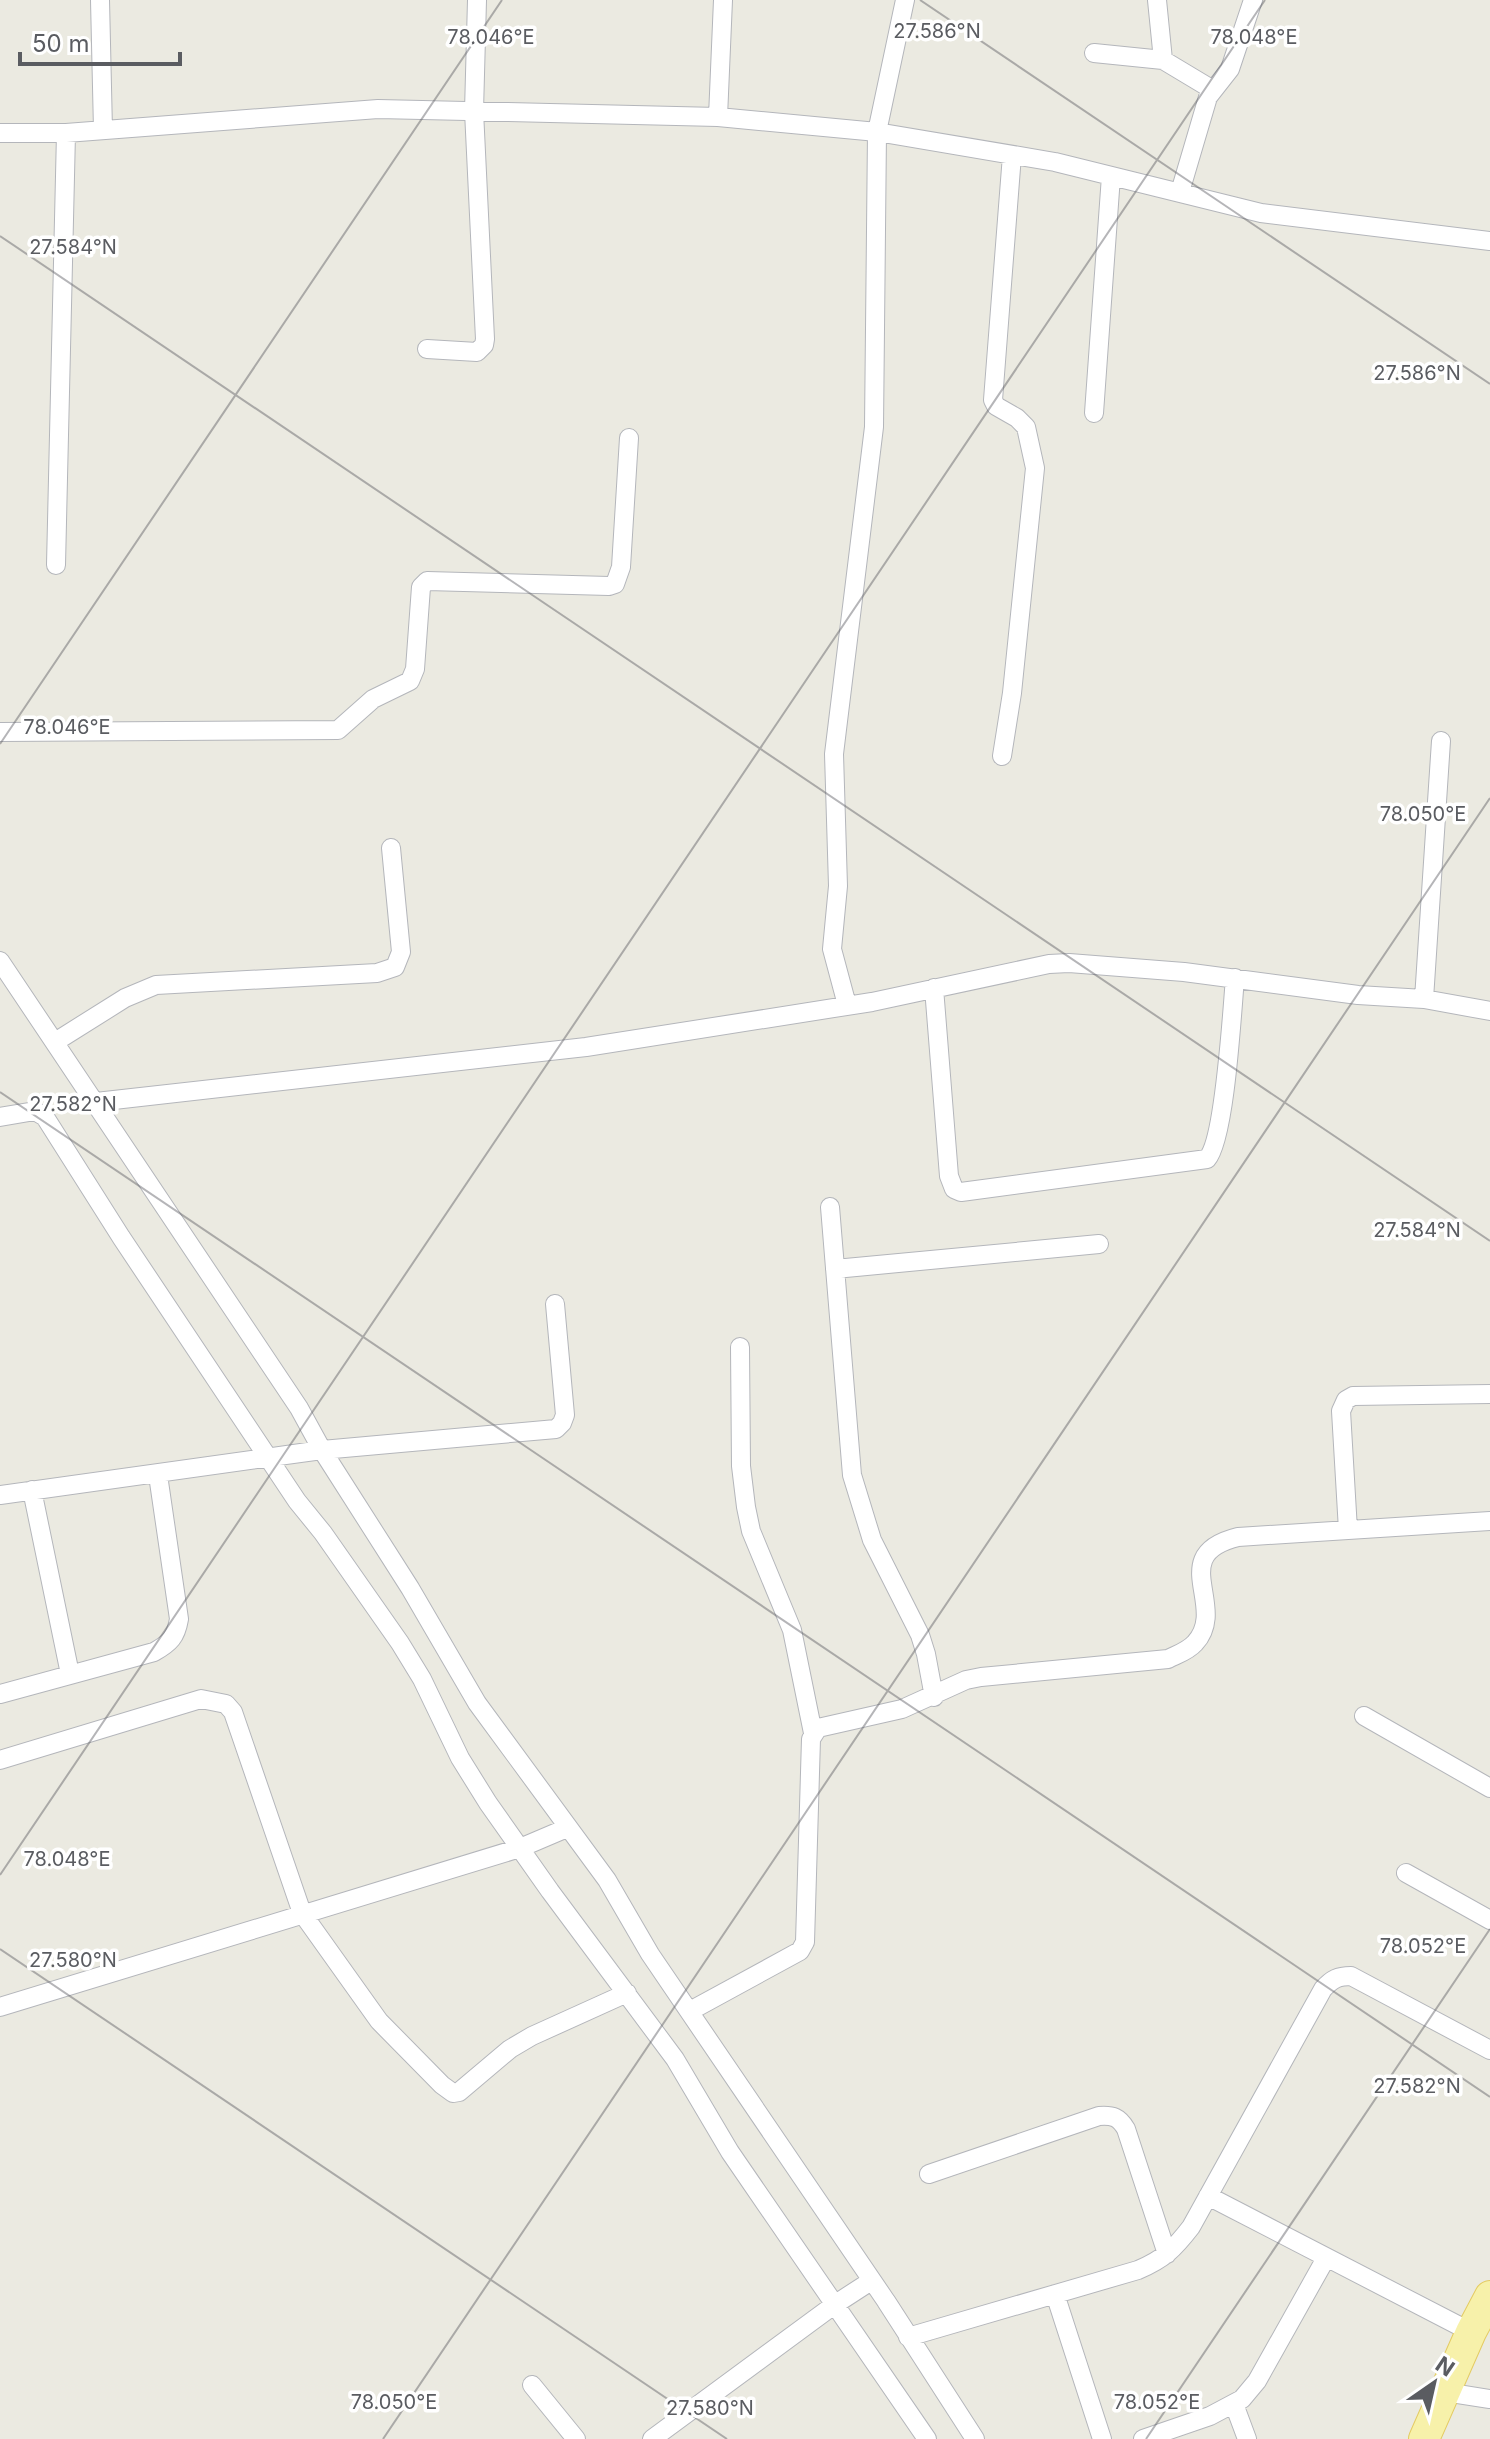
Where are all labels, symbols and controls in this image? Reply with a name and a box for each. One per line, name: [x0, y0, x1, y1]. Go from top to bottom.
scale bar: [20, 16, 180, 66]
text: 27.586°N: [893, 19, 981, 43]
text: 78.046°E: [447, 25, 535, 49]
text: 78.048°E: [1211, 25, 1297, 49]
text: 50 m: [32, 29, 90, 58]
text: 27.584°N: [29, 235, 117, 259]
text: 27.586°N: [1373, 361, 1461, 385]
text: 78.046°E: [23, 715, 111, 739]
text: 78.050°E: [1380, 802, 1466, 826]
text: 27.582°N: [29, 1092, 117, 1116]
text: 27.584°N: [1373, 1218, 1461, 1242]
text: 78.048°E: [24, 1847, 110, 1871]
text: 78.052°E: [1380, 1934, 1466, 1958]
text: 27.580°N: [29, 1948, 117, 1972]
text: 27.582°N: [1373, 2074, 1461, 2098]
north arrow: [1394, 2343, 1474, 2423]
text: N: [1431, 2351, 1459, 2382]
text: 78.050°E: [351, 2390, 437, 2414]
text: 78.052°E: [1114, 2390, 1200, 2414]
text: 27.580°N: [666, 2396, 754, 2420]

